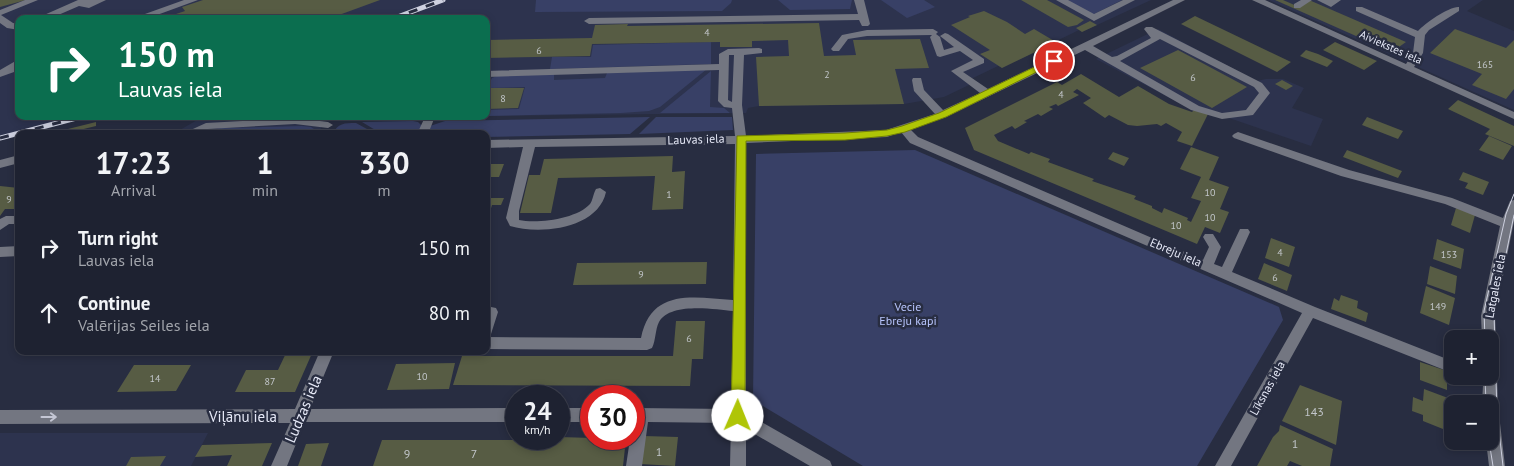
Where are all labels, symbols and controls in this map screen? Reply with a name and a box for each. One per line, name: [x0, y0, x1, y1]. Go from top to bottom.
house number: 4: [704, 26, 710, 39]
street label: Aiviekstes iela: [1358, 27, 1424, 67]
text: 150 m: [118, 31, 215, 77]
icon: right: [35, 35, 100, 100]
pin: [1033, 40, 1075, 82]
house number: 6: [536, 44, 542, 57]
icon: arrive: [1040, 47, 1068, 75]
house number: 165: [1477, 58, 1493, 71]
house number: 2: [824, 68, 830, 81]
house number: 6: [1190, 71, 1196, 84]
text: Lauvas iela: [118, 75, 223, 103]
house number: 4: [1058, 88, 1064, 101]
house number: 8: [500, 92, 506, 105]
street label: Lauvas iela: [667, 131, 725, 147]
text: 17:23: [95, 143, 172, 182]
text: 1: [257, 143, 274, 182]
text: 330: [358, 143, 410, 182]
text: Arrival: [111, 180, 156, 200]
text: min: [252, 180, 278, 200]
text: m: [378, 180, 391, 200]
house number: 10: [1205, 186, 1216, 199]
house number: 1: [666, 188, 672, 201]
house number: 9: [6, 193, 12, 206]
house number: 10: [1205, 211, 1216, 224]
house number: 10: [1171, 219, 1182, 232]
text: Turn right: [78, 226, 158, 250]
icon: right: [35, 234, 63, 262]
street label: Ebreju iela: [1148, 234, 1204, 270]
text: 150 m: [418, 236, 470, 260]
house number: 4: [1277, 246, 1283, 259]
house number: 153: [1441, 248, 1457, 261]
text: Lauvas iela: [78, 250, 154, 270]
street label: Latgales iela: [1481, 253, 1509, 319]
house number: 9: [638, 268, 644, 281]
house number: 6: [1272, 271, 1278, 284]
text: Continue: [78, 291, 150, 315]
icon: ahead: [35, 299, 63, 327]
park label: Vecie Ebreju kapi: [879, 299, 937, 328]
house number: 149: [1430, 300, 1446, 313]
text: 80 m: [429, 301, 470, 325]
text: Valērijas Seiles iela: [78, 315, 210, 335]
map controls: [1444, 330, 1499, 450]
button: +: [1444, 330, 1499, 385]
house number: 6: [686, 332, 692, 345]
street label: Līksnas iela: [1246, 358, 1288, 418]
house number: 10: [417, 370, 428, 383]
house number: 14: [150, 372, 161, 385]
street label: Ludzas iela: [280, 372, 326, 446]
house number: 87: [265, 375, 275, 388]
speed limit sign: 30: [580, 385, 645, 450]
position arrow: [711, 389, 763, 441]
text: 24: [523, 395, 552, 427]
button: −: [1444, 395, 1499, 450]
house number: 143: [1304, 404, 1324, 419]
street label: Viļānu iela: [208, 407, 277, 426]
one-way arrow: [40, 412, 56, 422]
text: km/h: [524, 422, 551, 437]
house number: 1: [1292, 436, 1298, 451]
house number: 1: [656, 444, 662, 459]
house number: 9: [404, 446, 410, 461]
house number: 7: [471, 446, 477, 461]

